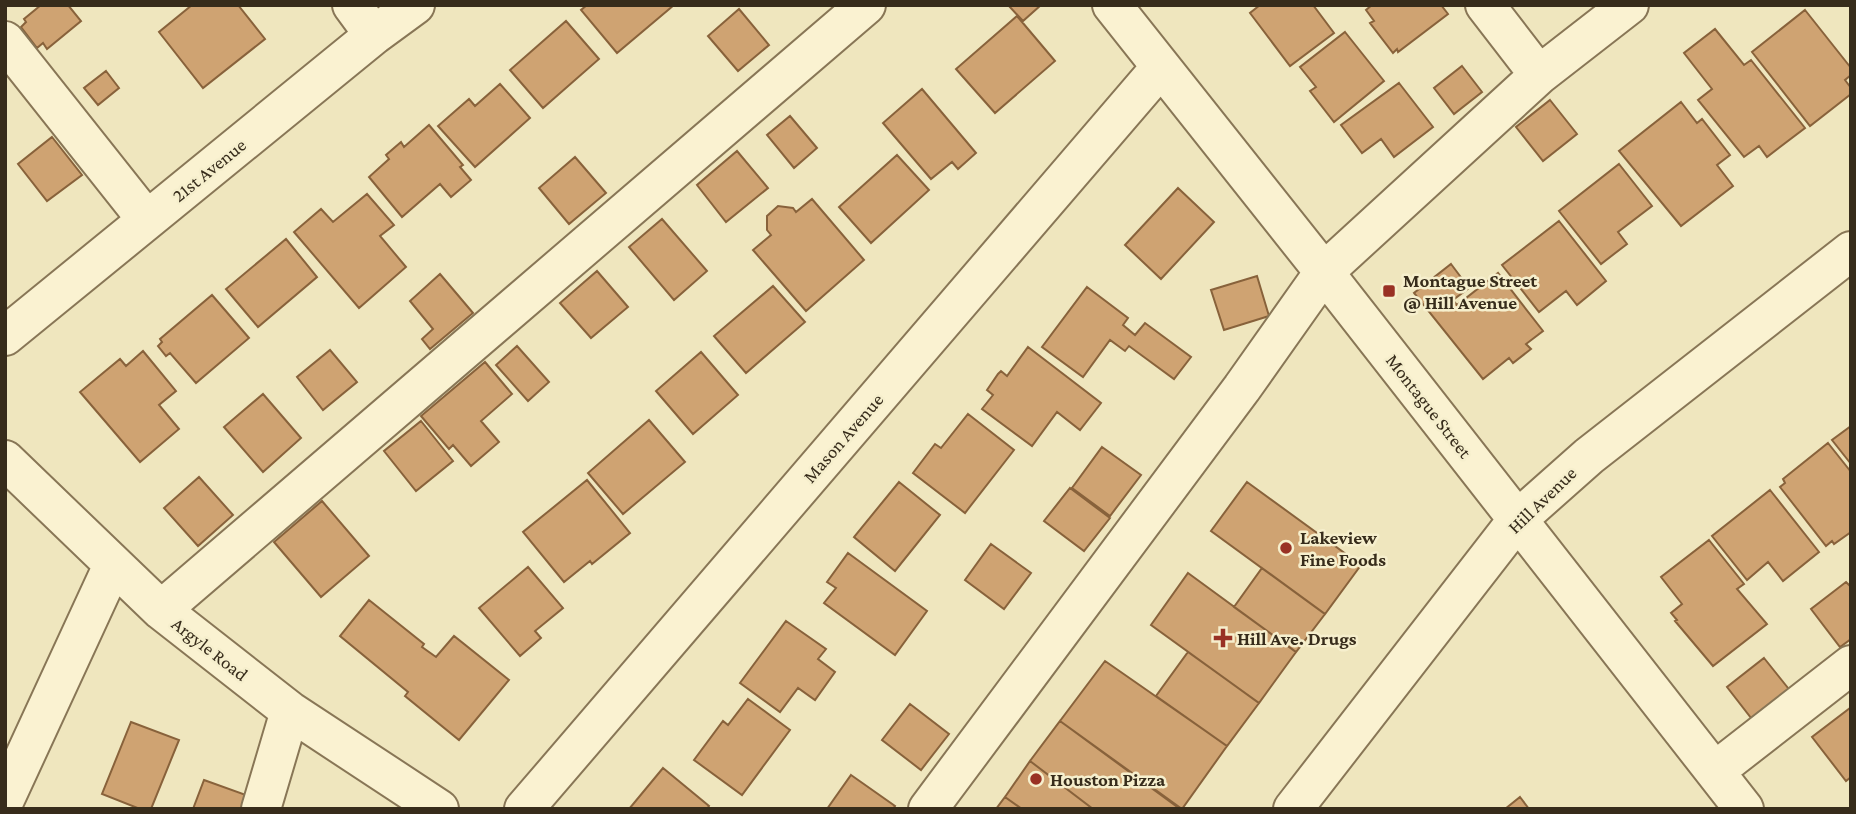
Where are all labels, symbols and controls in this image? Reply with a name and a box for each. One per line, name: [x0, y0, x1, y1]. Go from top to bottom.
street label: 21st Avenue: [168, 134, 250, 206]
place label: Montague Street @ Hill Avenue: [1403, 270, 1537, 313]
marker: Montague Street @ Hill Avenue: [1381, 283, 1397, 299]
street label: Montague Street: [1382, 350, 1477, 463]
street label: Mason Avenue: [799, 389, 887, 487]
street label: Hill Avenue: [1503, 462, 1581, 538]
place label: Lakeview Fine Foods: [1300, 527, 1386, 570]
marker: Lakeview Fine Foods: [1278, 540, 1294, 556]
street label: Argyle Road: [168, 613, 252, 685]
place label: Hill Ave. Drugs: [1237, 628, 1357, 649]
marker: Hill Ave. Drugs: [1215, 630, 1231, 646]
place label: Houston Pizza: [1050, 769, 1166, 790]
marker: Houston Pizza: [1028, 771, 1044, 787]

